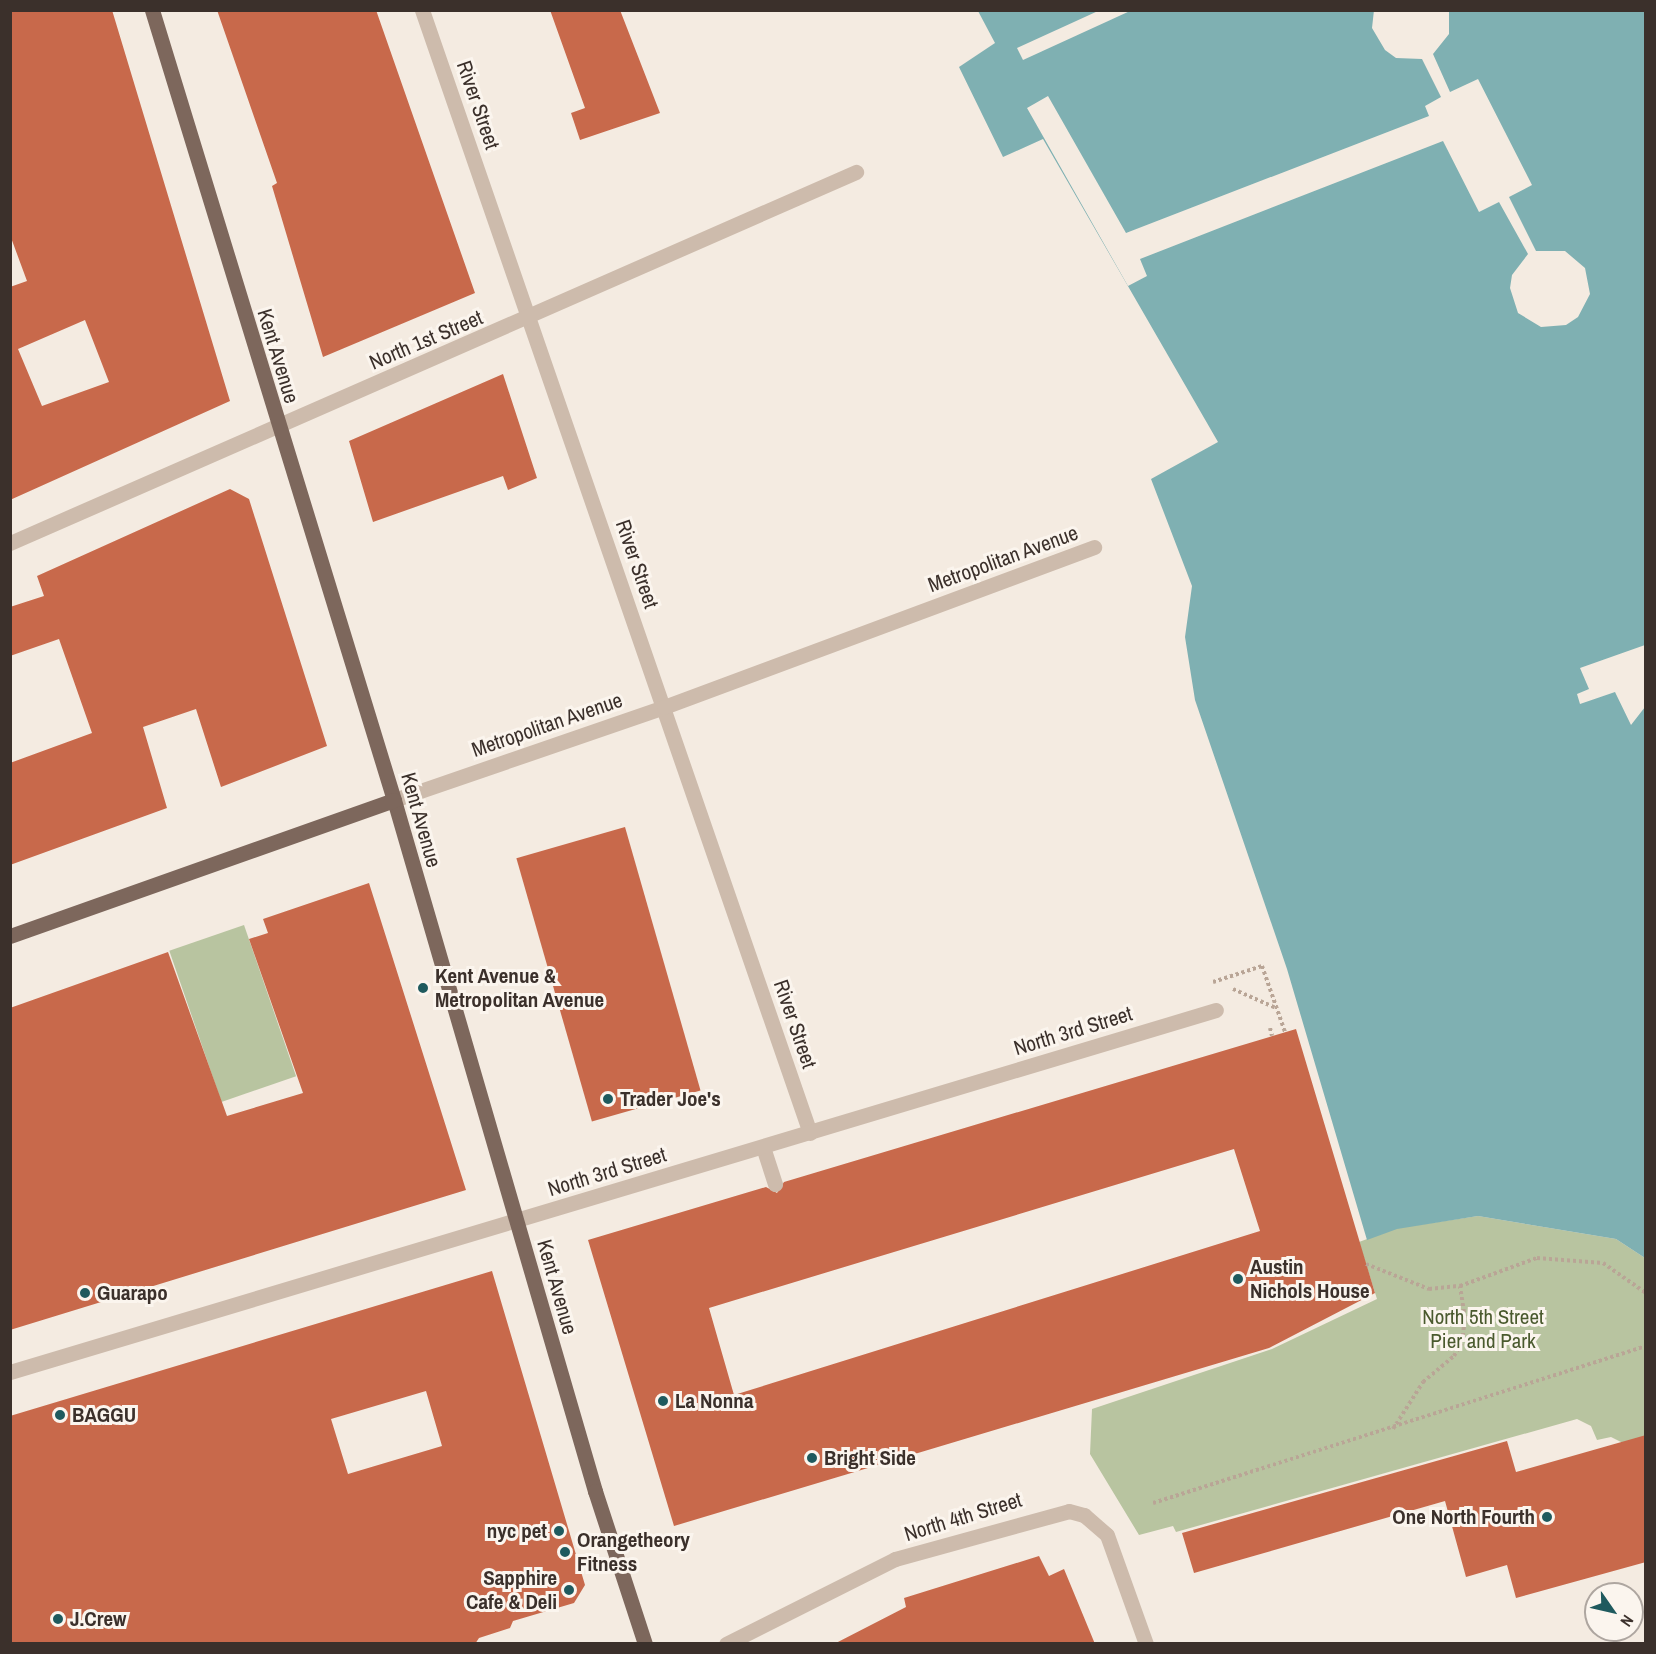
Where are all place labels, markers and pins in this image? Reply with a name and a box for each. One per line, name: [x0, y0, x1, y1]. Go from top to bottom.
place label: Kent Avenue & Metropolitan Avenue: [435, 963, 605, 1013]
marker: Kent Avenue & Metropolitan Avenue: [416, 981, 430, 995]
place label: Trader Joe's: [620, 1086, 721, 1112]
marker: Trader Joe's: [601, 1092, 615, 1106]
place label: Austin Nichols House: [1250, 1254, 1370, 1304]
marker: Austin Nichols House: [1231, 1272, 1245, 1286]
place label: Guarapo: [97, 1280, 168, 1306]
marker: Guarapo: [78, 1286, 92, 1300]
place label: La Nonna: [675, 1388, 753, 1414]
marker: La Nonna: [656, 1394, 670, 1408]
place label: BAGGU: [72, 1402, 136, 1428]
marker: BAGGU: [53, 1408, 67, 1422]
place label: Bright Side: [824, 1445, 916, 1471]
marker: Bright Side: [805, 1451, 819, 1465]
place label: One North Fourth: [1392, 1504, 1535, 1530]
marker: One North Fourth: [1540, 1510, 1554, 1524]
place label: nyc pet: [487, 1518, 547, 1544]
marker: nyc pet: [552, 1524, 566, 1538]
place label: Orangetheory Fitness: [577, 1527, 690, 1577]
marker: Orangetheory Fitness: [558, 1545, 572, 1559]
place label: Sapphire Cafe & Deli: [466, 1565, 557, 1615]
marker: Sapphire Cafe & Deli: [562, 1583, 576, 1597]
place label: J.Crew: [70, 1606, 126, 1632]
marker: J.Crew: [51, 1612, 65, 1626]

